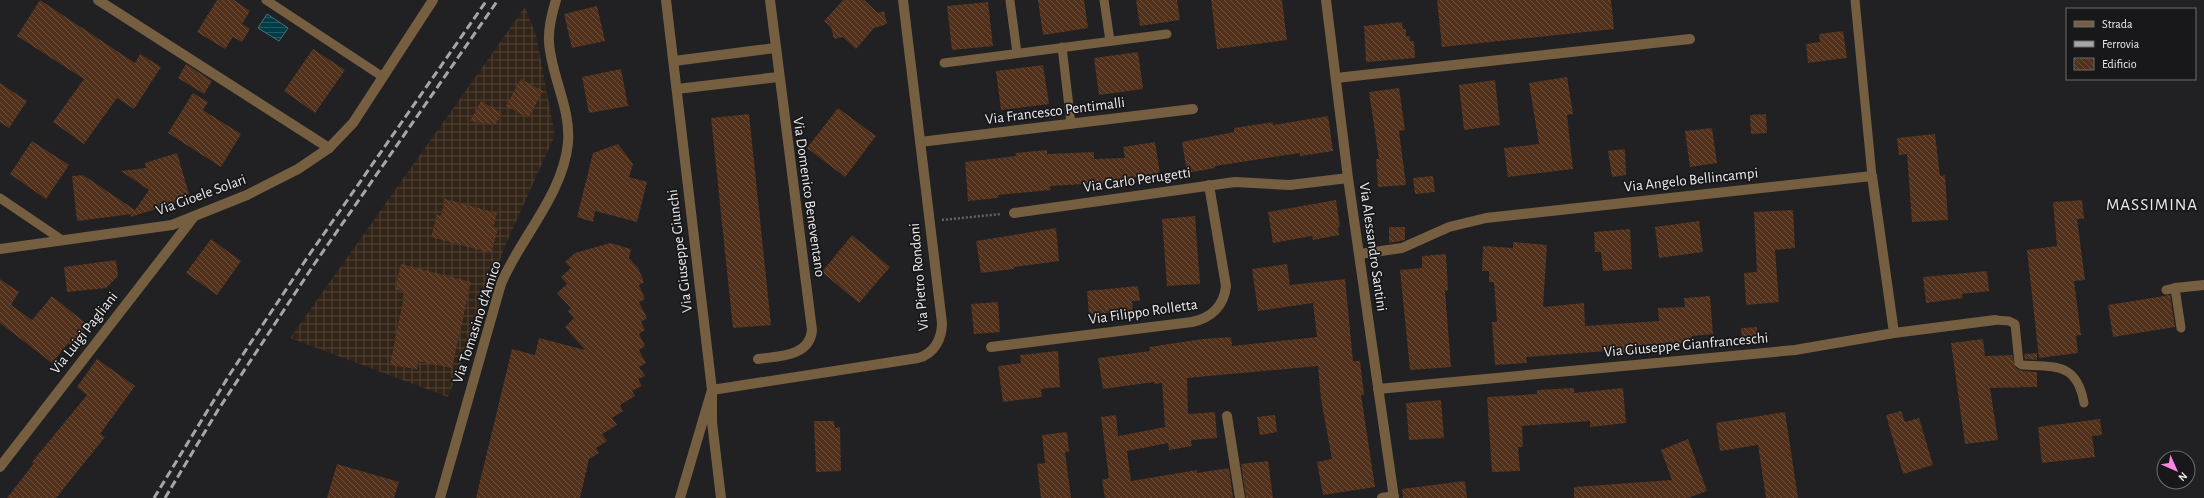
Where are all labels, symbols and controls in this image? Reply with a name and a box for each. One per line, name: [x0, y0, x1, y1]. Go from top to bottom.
legend: [2066, 8, 2196, 80]
text: Strada: [2102, 18, 2133, 30]
text: Ferrovia: [2102, 38, 2140, 50]
text: Edificio: [2102, 58, 2137, 70]
street label: Via Francesco Pentimalli: [984, 95, 1126, 127]
street label: Via Domenico Beneventano: [790, 116, 828, 278]
street label: Via Carlo Perugetti: [1082, 165, 1192, 195]
street label: Via Angelo Bellincampi: [1623, 165, 1759, 195]
street label: Via Gioele Solari: [154, 172, 248, 218]
street label: Via Alessandro Santini: [1357, 182, 1389, 312]
street label: Via Giuseppe Giunchi: [665, 189, 695, 313]
district label: MASSIMINA: [2106, 196, 2198, 213]
street label: Via Pietro Rondoni: [907, 222, 931, 332]
street label: Via Tomasino d'Amico: [450, 259, 504, 385]
street label: Via Luigi Pagliani: [47, 289, 121, 377]
street label: Via Filippo Rolletta: [1087, 297, 1199, 327]
street label: Via Giuseppe Gianfranceschi: [1603, 330, 1769, 360]
north arrow: [2156, 450, 2196, 490]
text: N: [2176, 470, 2189, 483]

